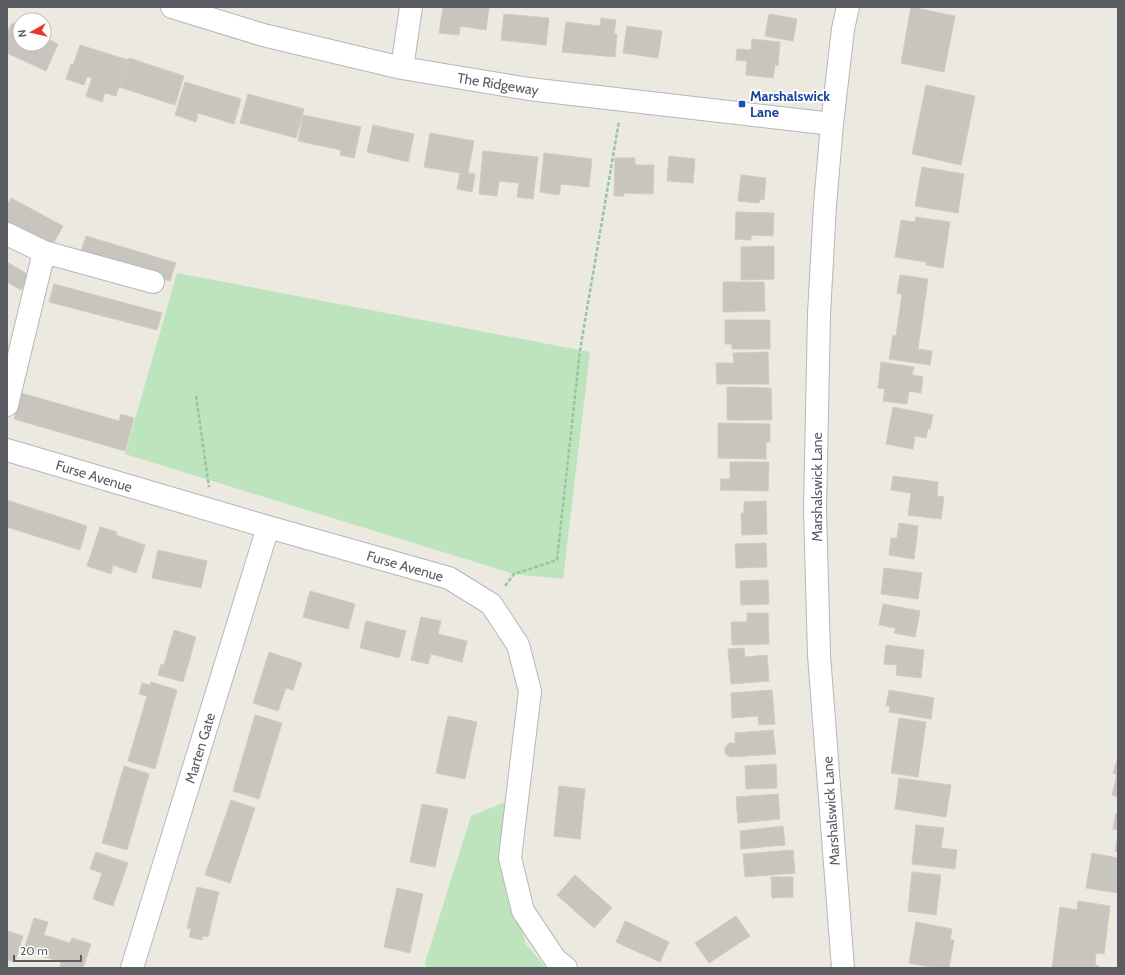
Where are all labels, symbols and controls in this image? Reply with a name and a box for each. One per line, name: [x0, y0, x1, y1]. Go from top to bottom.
north arrow: [12, 12, 52, 52]
text: N: [15, 29, 30, 38]
street label: The Ridgeway: [456, 69, 540, 99]
place label: Marshalswick Lane: [750, 87, 830, 121]
marker: Marshalswick Lane: [737, 99, 747, 109]
street label: Marshalswick Lane: [808, 432, 826, 542]
street label: Furse Avenue: [54, 456, 134, 496]
street label: Furse Avenue: [365, 546, 445, 586]
street label: Marten Gate: [181, 710, 219, 786]
street label: Marshalswick Lane: [818, 756, 844, 866]
scale bar: [14, 937, 81, 963]
text: 20 m: [20, 943, 48, 958]

